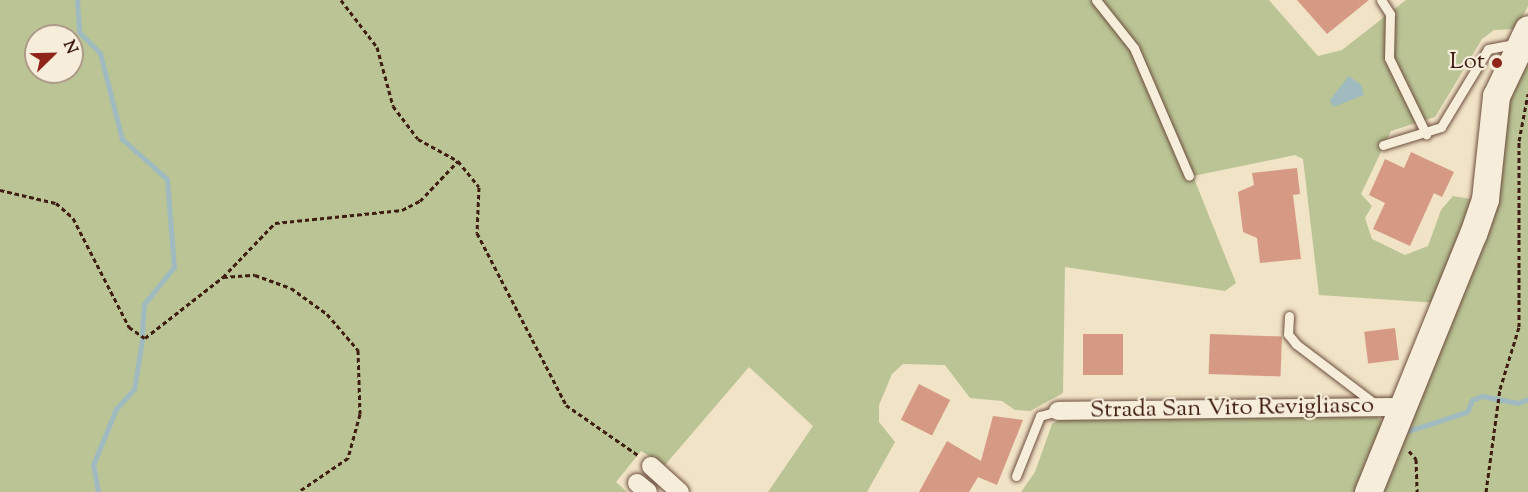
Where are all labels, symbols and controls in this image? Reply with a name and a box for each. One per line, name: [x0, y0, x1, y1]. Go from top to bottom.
north arrow: [24, 24, 84, 84]
text: N: [56, 37, 82, 58]
place label: Lot: [1449, 49, 1485, 77]
marker: Lot: [1490, 56, 1504, 70]
street label: Strada San Vito Revigliasco: [1090, 392, 1374, 426]

